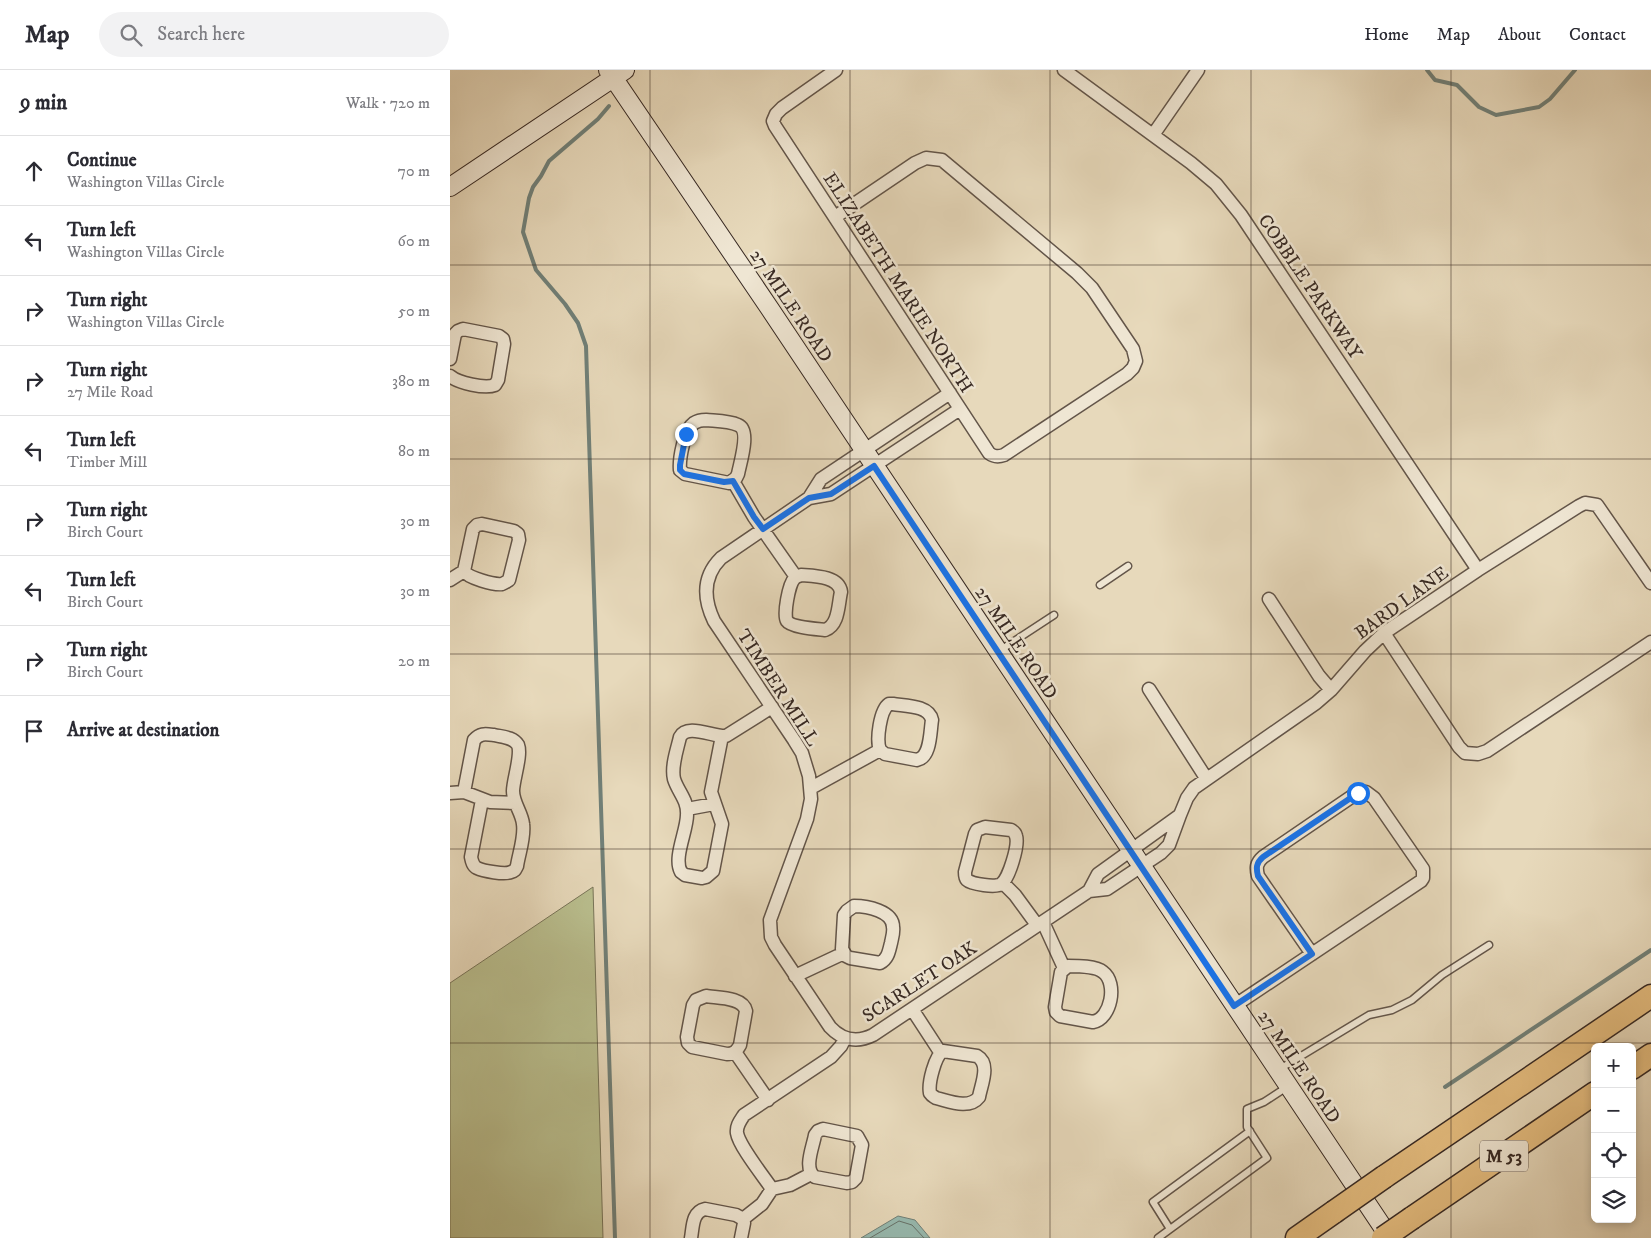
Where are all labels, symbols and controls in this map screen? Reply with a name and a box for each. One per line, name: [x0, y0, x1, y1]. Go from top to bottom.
search box: [99, 12, 449, 57]
text: Map: [25, 20, 69, 50]
icon: search: [117, 21, 145, 49]
text: Search here: [157, 23, 245, 46]
text: Home: [1364, 24, 1409, 46]
text: Map: [1437, 24, 1470, 46]
text: About: [1498, 24, 1541, 46]
text: Contact: [1569, 24, 1626, 46]
text: 9 min: [20, 90, 67, 116]
text: Walk · 720 m: [346, 93, 430, 113]
text: Continue: [67, 149, 137, 172]
icon: ahead: [20, 157, 48, 185]
text: 70 m: [398, 161, 430, 181]
street label: ELIZABETH MARIE NORTH: [818, 168, 978, 397]
text: Washington Villas Circle: [67, 172, 224, 192]
street label: COBBLE PARKWAY: [1253, 210, 1367, 365]
text: Turn left: [67, 219, 136, 242]
icon: left: [20, 227, 48, 255]
text: 60 m: [398, 231, 430, 251]
text: Washington Villas Circle: [67, 242, 224, 262]
street label: 27 MILE ROAD: [744, 245, 837, 367]
text: Turn right: [67, 289, 147, 312]
icon: right: [20, 297, 48, 325]
text: 50 m: [398, 301, 430, 321]
text: Washington Villas Circle: [67, 312, 224, 332]
text: Turn right: [67, 359, 147, 382]
icon: right: [20, 367, 48, 395]
text: 380 m: [392, 371, 430, 391]
text: 27 Mile Road: [67, 382, 153, 402]
route end: [675, 423, 698, 446]
text: Turn left: [67, 429, 136, 452]
icon: left: [20, 437, 48, 465]
text: 80 m: [398, 441, 430, 461]
text: Timber Mill: [67, 452, 147, 472]
text: Turn right: [67, 499, 147, 522]
icon: right: [20, 507, 48, 535]
text: 30 m: [400, 511, 430, 531]
text: Birch Court: [67, 522, 143, 542]
street label: BARD LANE: [1351, 562, 1453, 645]
text: Turn left: [67, 569, 136, 592]
icon: left: [20, 577, 48, 605]
text: 30 m: [400, 581, 430, 601]
street label: 27 MILE ROAD: [969, 582, 1062, 704]
text: Birch Court: [67, 592, 143, 612]
street label: TIMBER MILL: [732, 625, 824, 751]
text: Turn right: [67, 639, 147, 662]
icon: right: [20, 647, 48, 675]
text: 20 m: [398, 651, 430, 671]
text: Birch Court: [67, 662, 143, 682]
icon: arrive: [20, 717, 48, 745]
text: Arrive at destination: [67, 719, 219, 742]
route start: [1347, 782, 1370, 805]
street label: SCARLET OAK: [858, 936, 982, 1028]
street label: 27 MILE ROAD: [1252, 1006, 1345, 1128]
map controls: [1591, 1043, 1636, 1223]
button: +: [1591, 1043, 1636, 1088]
button: −: [1591, 1088, 1636, 1133]
button: locate: [1591, 1133, 1636, 1178]
road number: M 53: [1480, 1140, 1528, 1172]
button: layers: [1591, 1178, 1636, 1223]

